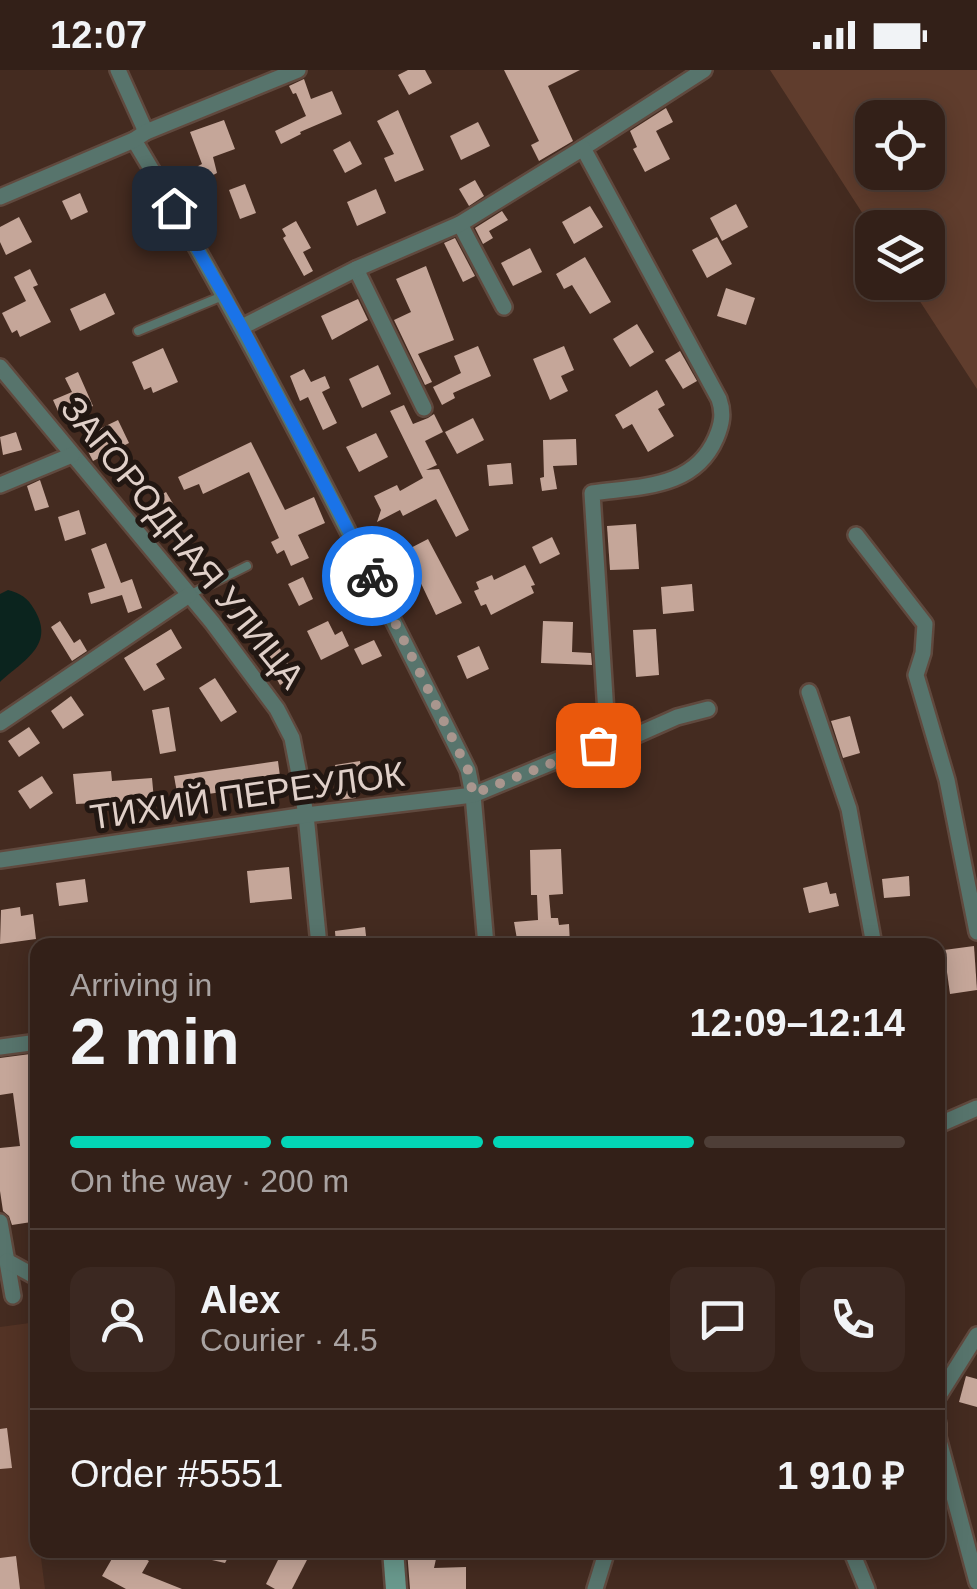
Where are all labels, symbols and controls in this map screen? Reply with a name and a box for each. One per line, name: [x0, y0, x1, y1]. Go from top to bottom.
text: 12:07: [50, 14, 147, 56]
map controls: [855, 100, 945, 300]
button: locate: [855, 100, 945, 190]
pin: [132, 166, 217, 251]
icon: home: [147, 181, 202, 236]
button: layers: [855, 210, 945, 300]
street label: ЗАГОРОДНАЯ УЛИЦА: [53, 388, 313, 696]
courier: [322, 526, 422, 626]
icon: bike: [345, 549, 400, 604]
pin: [556, 703, 641, 788]
icon: bag: [571, 718, 626, 773]
street label: ТИХИЙ ПЕРЕУЛОК: [87, 754, 407, 836]
text: Arriving in: [70, 967, 212, 1003]
text: 12:09–12:14: [689, 1002, 905, 1044]
text: 2 min: [70, 1005, 240, 1078]
text: On the way · 200 m: [70, 1163, 349, 1199]
button: person: [70, 1267, 175, 1372]
button: chat: [670, 1267, 775, 1372]
button: phone: [800, 1267, 905, 1372]
text: Alex: [200, 1279, 280, 1321]
text: Courier · 4.5: [200, 1322, 378, 1358]
text: Order #5551: [70, 1453, 283, 1495]
text: 1 910 ₽: [777, 1455, 905, 1497]

